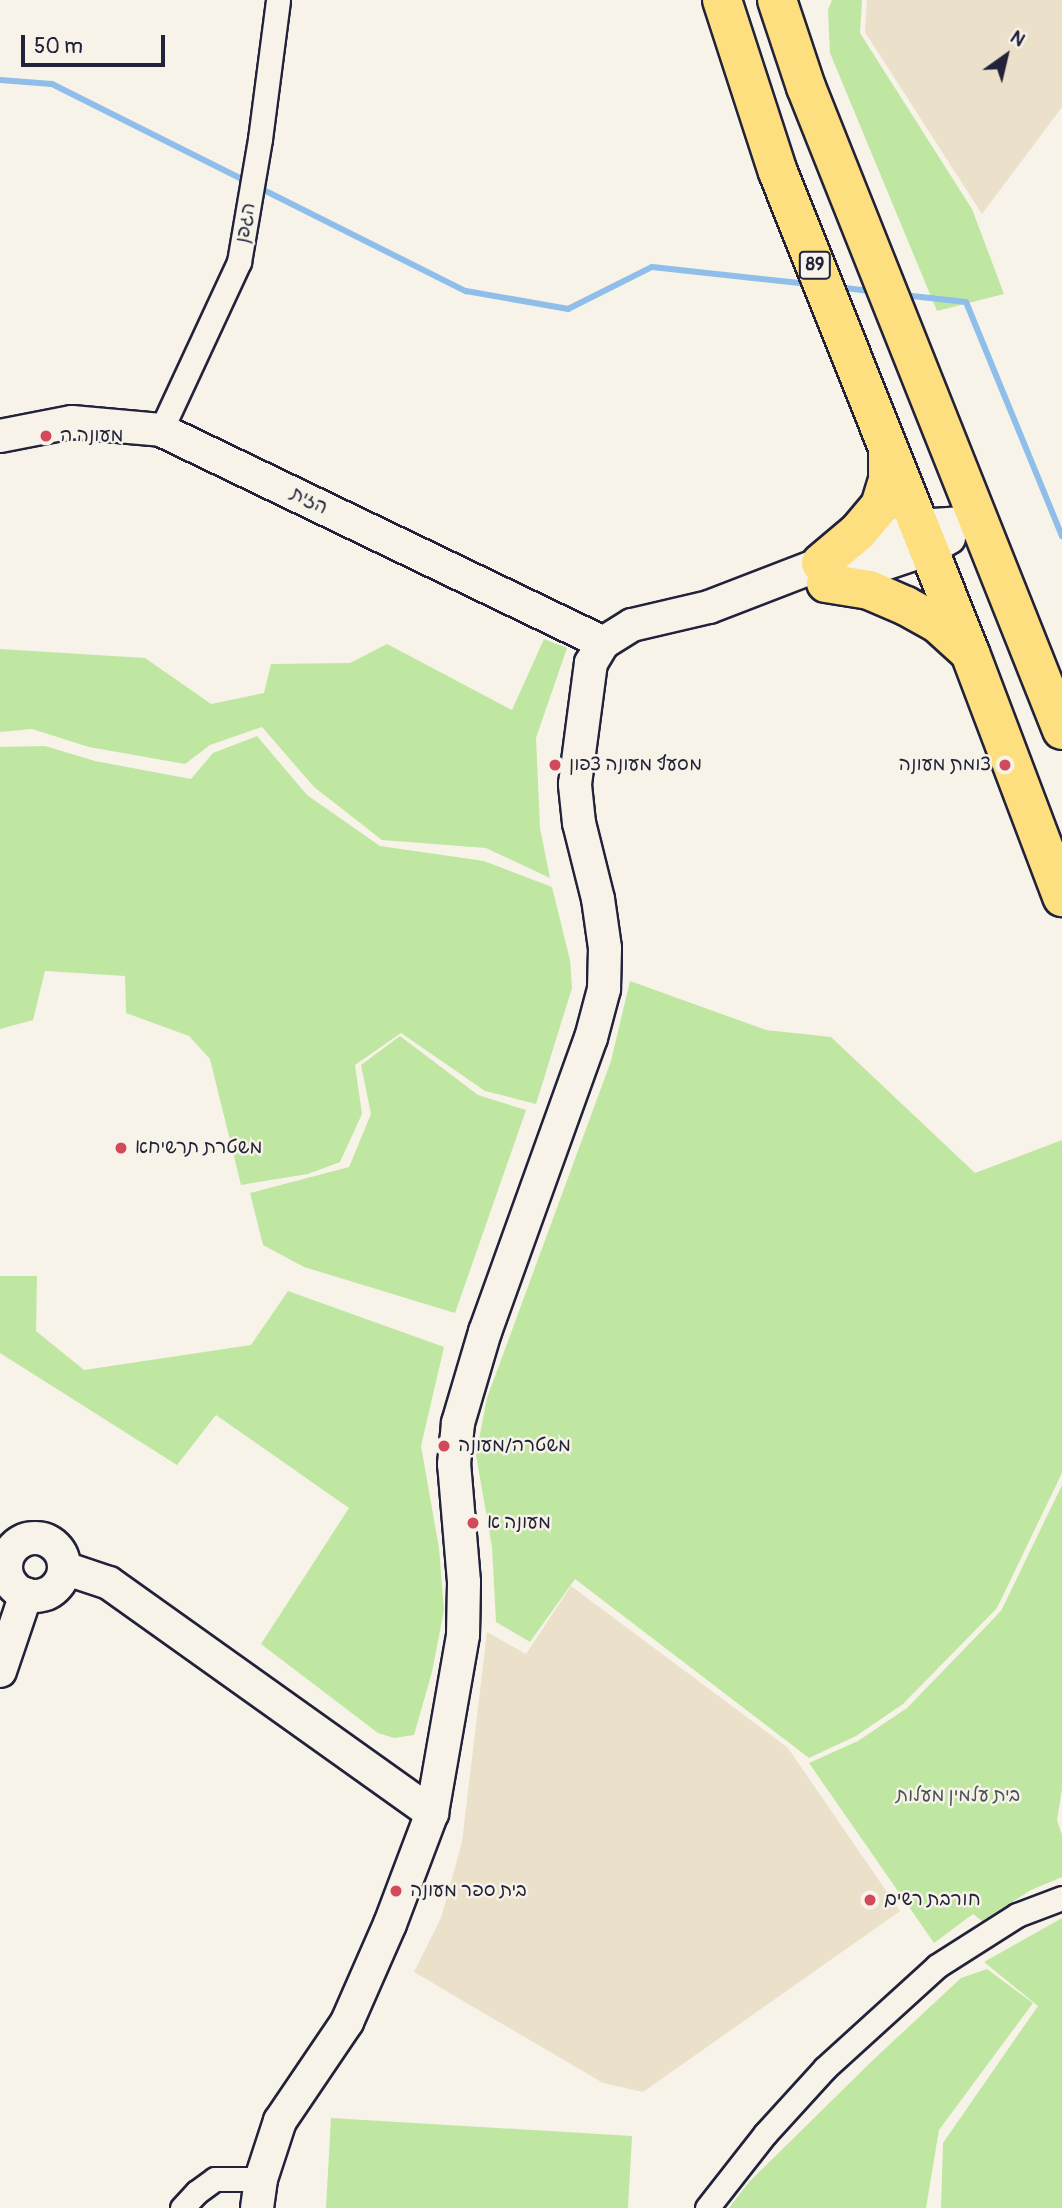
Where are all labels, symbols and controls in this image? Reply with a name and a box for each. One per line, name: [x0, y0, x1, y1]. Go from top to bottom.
scale bar: [24, 21, 168, 65]
north arrow: [971, 21, 1041, 91]
text: N: [1006, 25, 1030, 52]
text: 50 m: [34, 33, 83, 60]
street label: הגפן: [231, 201, 261, 245]
road number: 89: [798, 250, 832, 279]
place label: מעונה ה: [60, 425, 123, 447]
marker: מעונה ה: [38, 428, 54, 444]
street label: הזית: [287, 482, 331, 520]
place label: מסעף מעונה צפון: [569, 754, 702, 776]
place label: צומת מעונה: [899, 754, 991, 776]
marker: מסעף מעונה צפון: [547, 757, 563, 773]
marker: צומת מעונה: [997, 757, 1013, 773]
place label: משטרת תרשיחא: [135, 1137, 262, 1159]
marker: משטרת תרשיחא: [113, 1140, 129, 1156]
place label: משטרה/מעונה: [458, 1435, 571, 1457]
marker: משטרה/מעונה: [436, 1438, 452, 1454]
place label: מעונה א: [487, 1512, 551, 1534]
marker: מעונה א: [465, 1515, 481, 1531]
park label: בית עלמין מעלות: [896, 1785, 1020, 1807]
place label: בית ספר מעונה: [410, 1880, 527, 1902]
marker: בית ספר מעונה: [388, 1883, 404, 1899]
place label: חורבת רשים: [884, 1889, 980, 1911]
marker: חורבת רשים: [862, 1892, 878, 1908]

